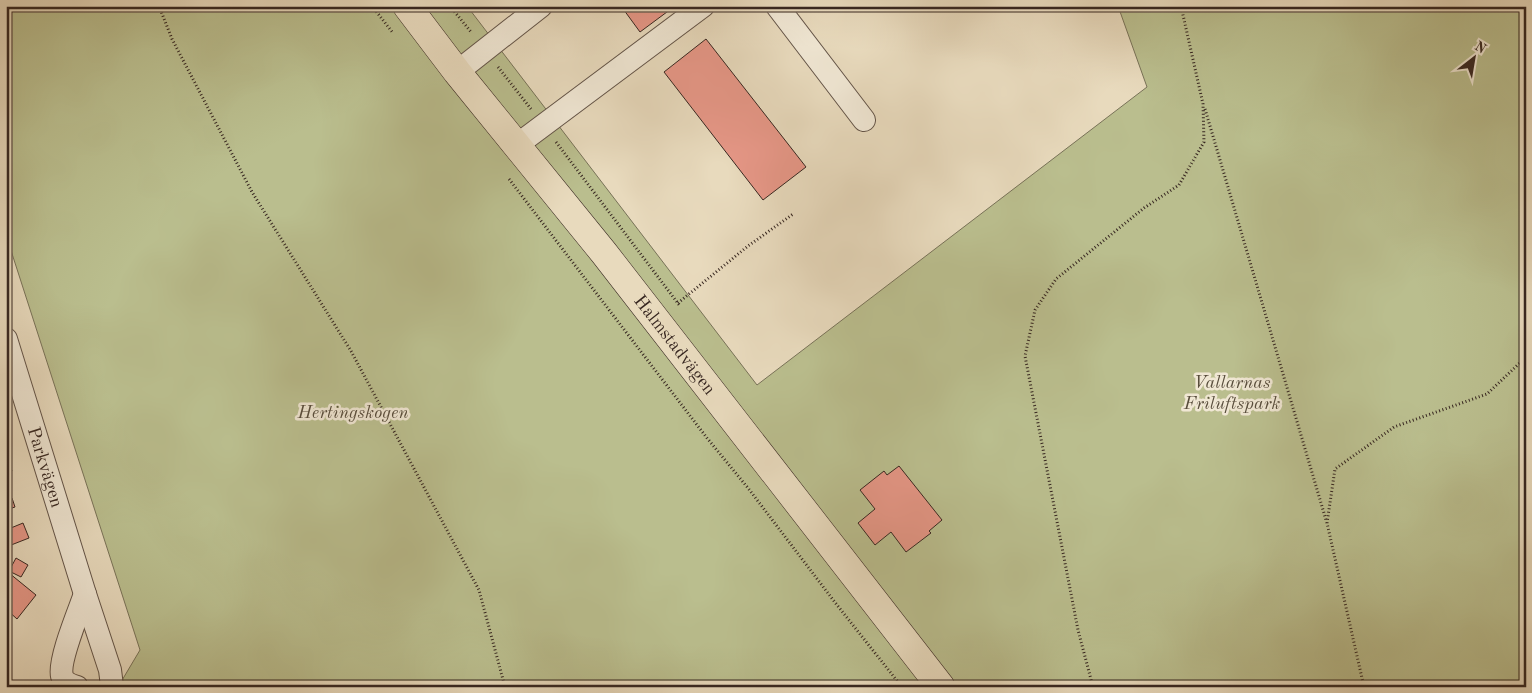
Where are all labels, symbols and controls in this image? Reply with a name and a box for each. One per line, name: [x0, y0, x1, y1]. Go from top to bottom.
north arrow: [1450, 32, 1500, 82]
text: N: [1472, 39, 1489, 57]
street label: Halmstadvägen: [630, 292, 719, 399]
park label: Vallarnas Friluftspark: [1183, 374, 1280, 413]
park label: Hertingskogen: [296, 404, 409, 422]
street label: Parkvägen: [24, 425, 66, 510]

